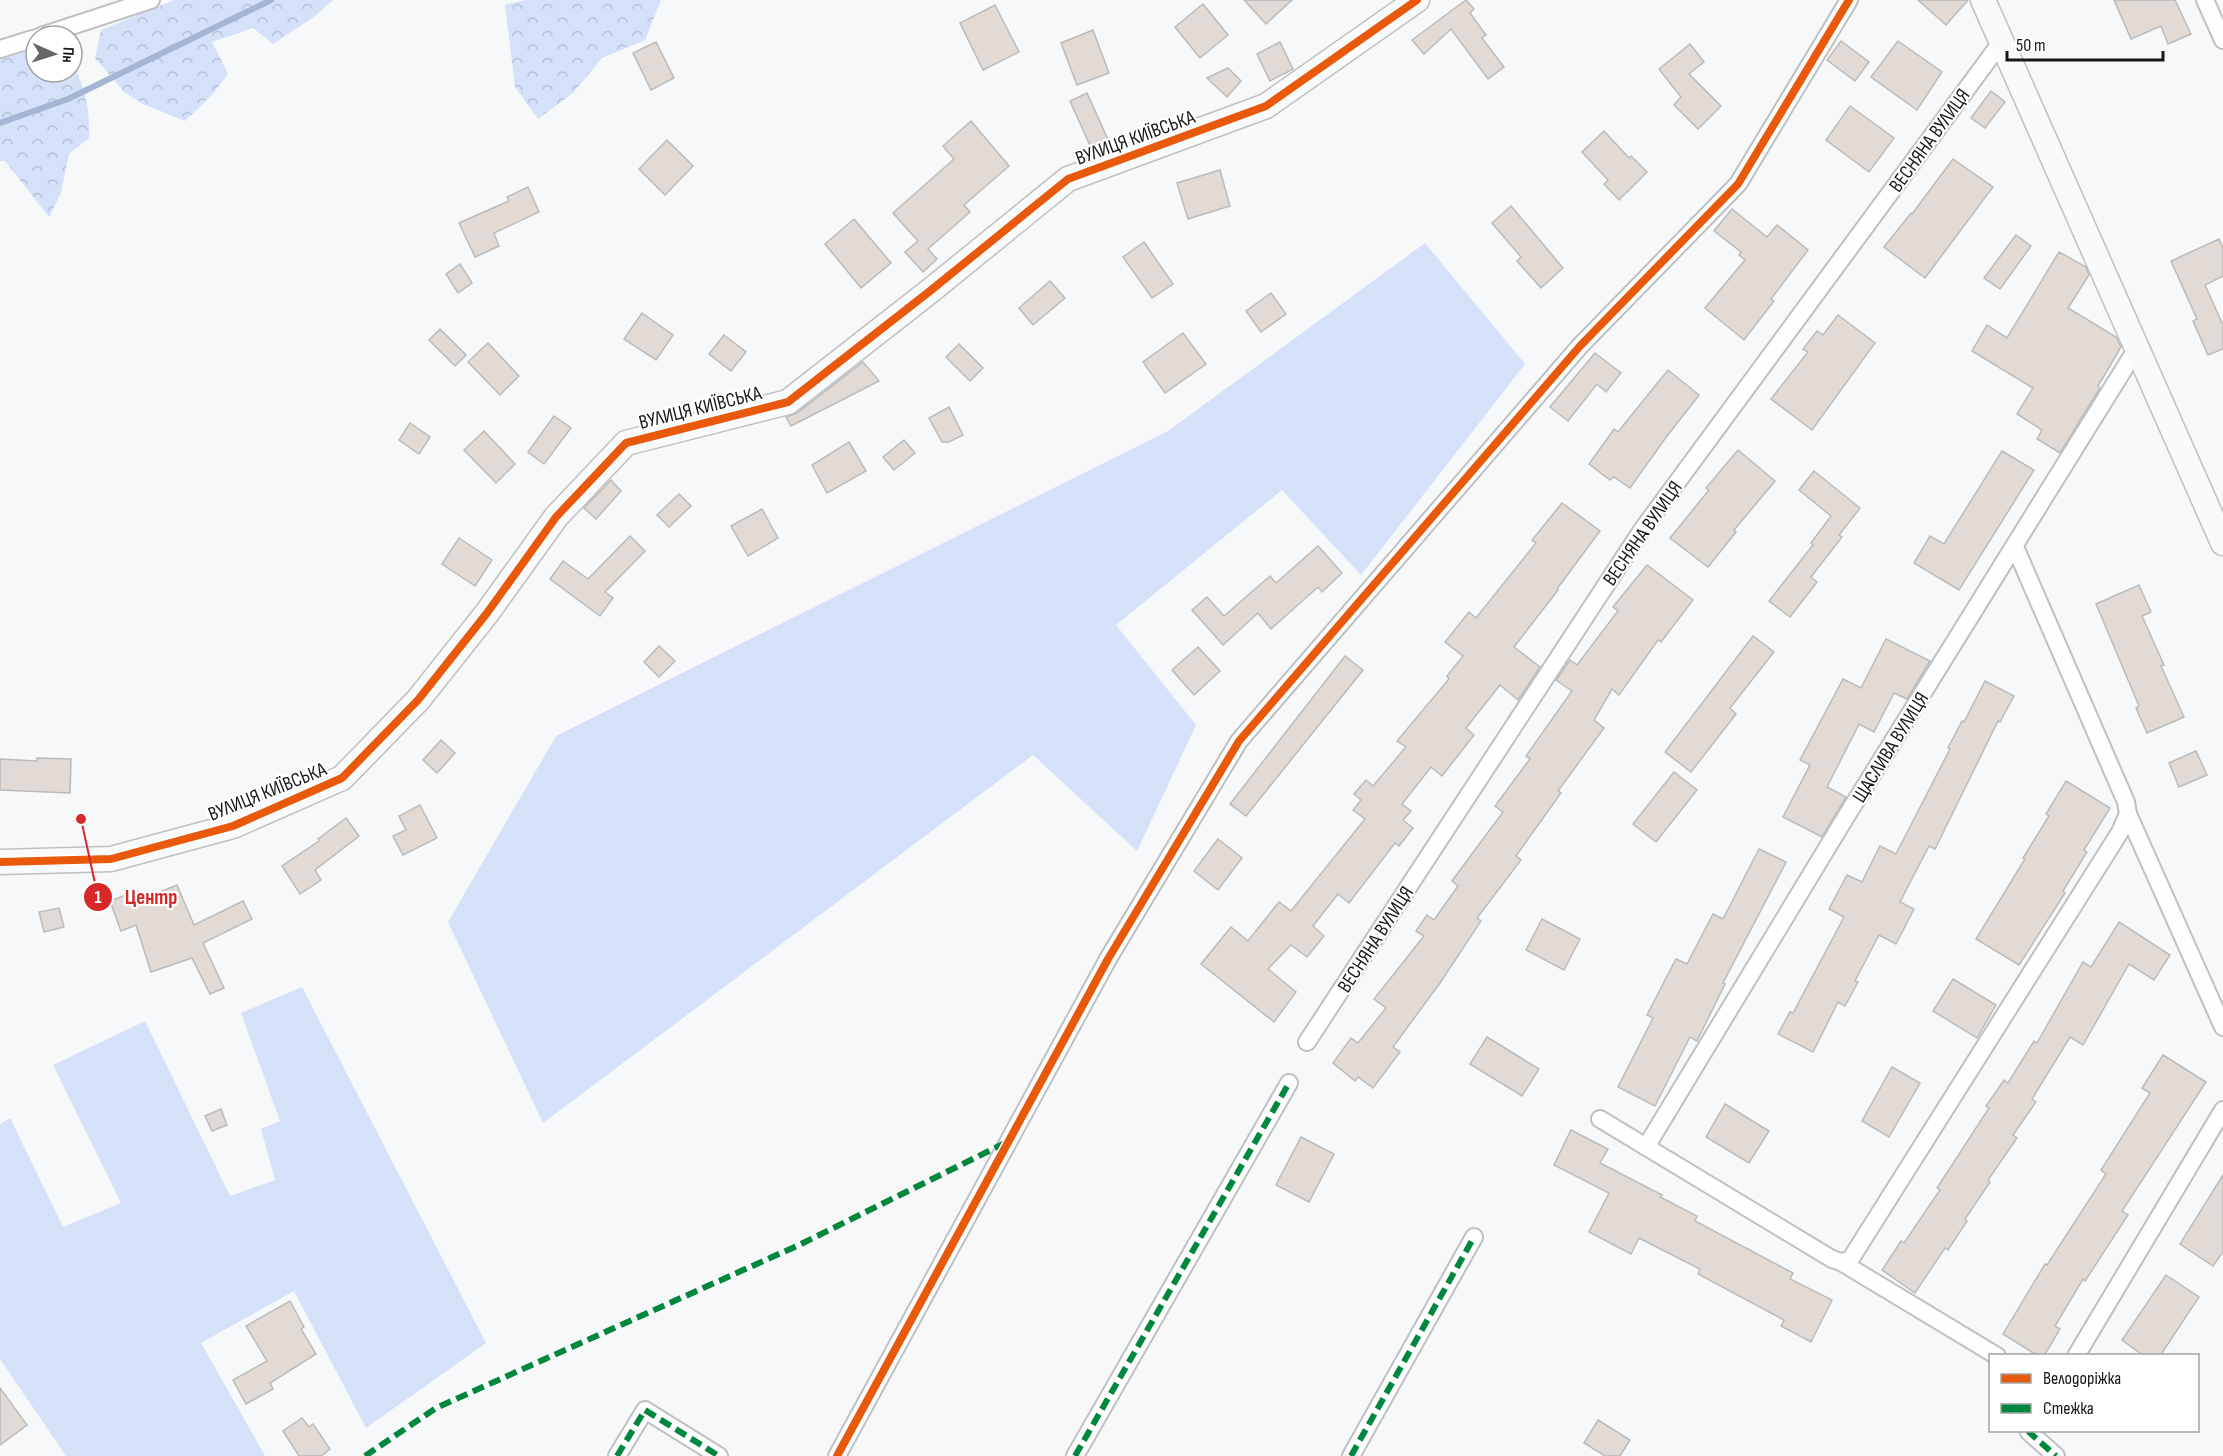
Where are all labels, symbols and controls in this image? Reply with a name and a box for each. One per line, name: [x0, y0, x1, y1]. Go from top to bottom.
north arrow: [24, 24, 84, 84]
scale bar: [2007, 24, 2163, 62]
text: 50 m: [2016, 35, 2046, 56]
text: Пн: [58, 46, 77, 63]
street label: ВЕСНЯНА ВУЛИЦЯ: [1884, 84, 1975, 197]
street label: ВУЛИЦЯ КИЇВСЬКА: [1072, 105, 1199, 171]
street label: ВУЛИЦЯ КИЇВСЬКА: [636, 381, 764, 435]
street label: ВЕСНЯНА ВУЛИЦЯ: [1598, 477, 1688, 590]
street label: ЩАСЛИВА ВУЛИЦЯ: [1847, 688, 1934, 807]
street label: ВУЛИЦЯ КИЇВСЬКА: [205, 757, 330, 827]
callout: Центр: [83, 877, 189, 916]
street label: ВЕСНЯНА ВУЛИЦЯ: [1333, 882, 1419, 997]
text: Центр: [125, 885, 177, 910]
text: 1: [94, 887, 102, 908]
legend: [1989, 1354, 2199, 1432]
text: Велодоріжка: [2043, 1368, 2121, 1389]
text: Стежка: [2043, 1398, 2094, 1419]

